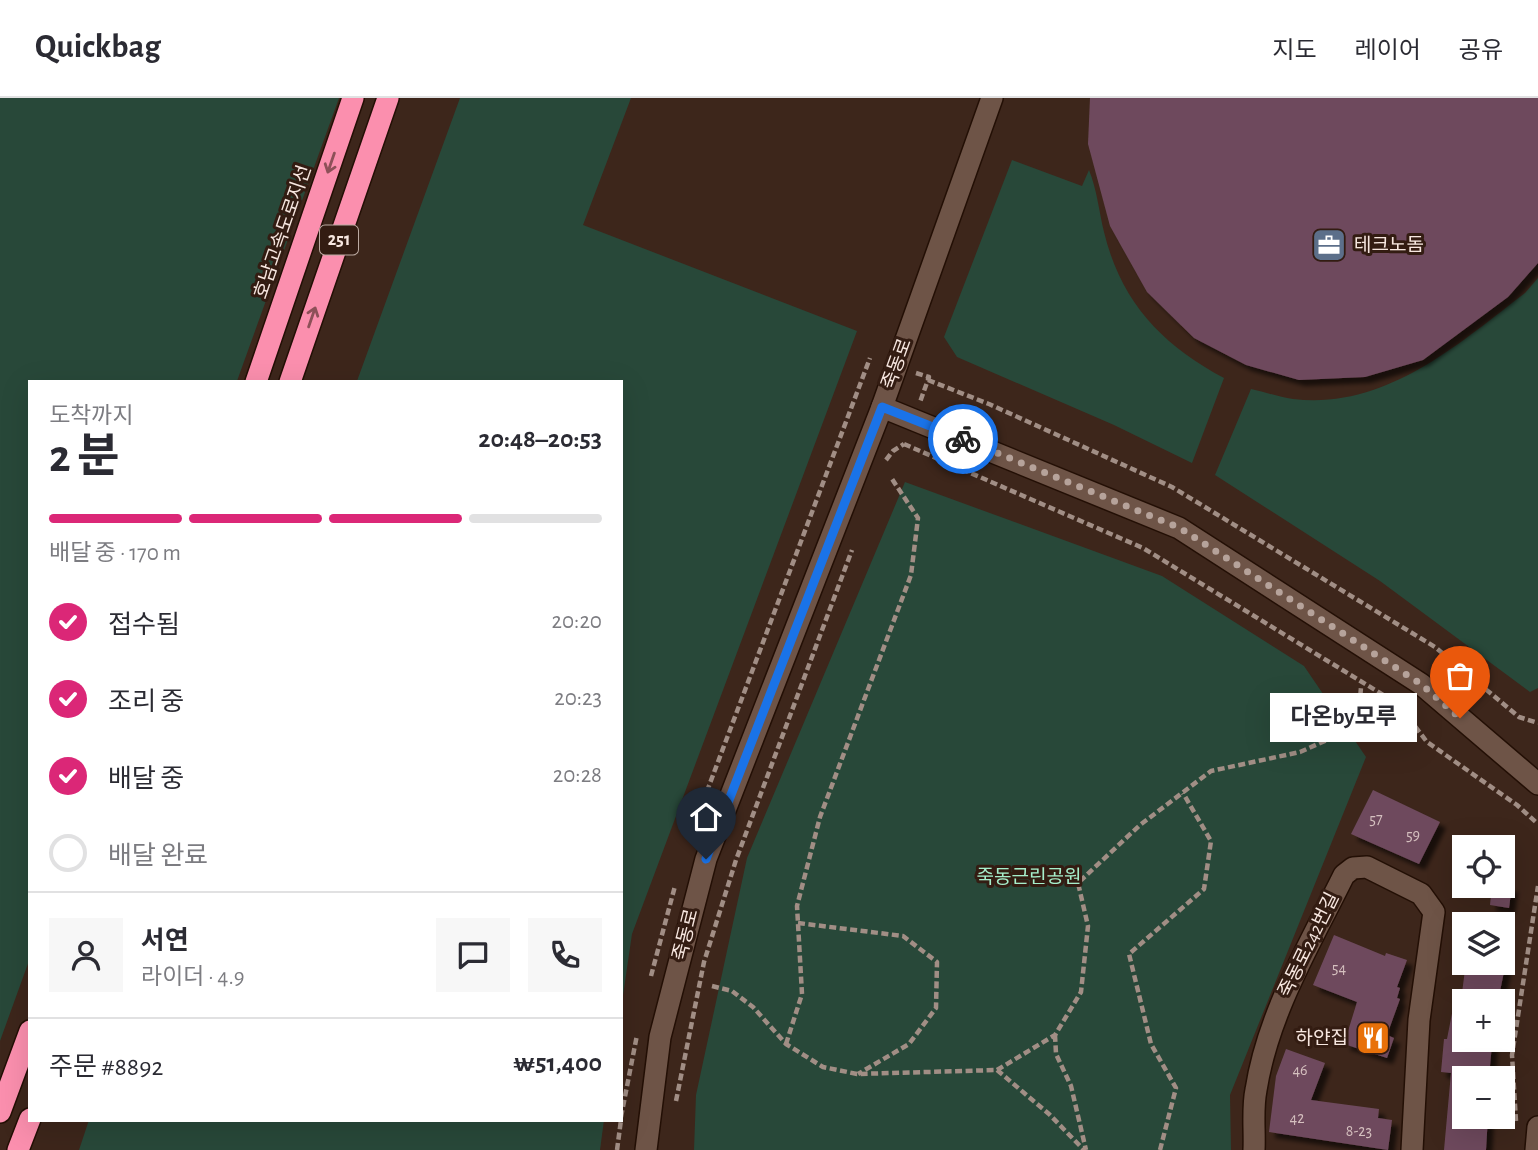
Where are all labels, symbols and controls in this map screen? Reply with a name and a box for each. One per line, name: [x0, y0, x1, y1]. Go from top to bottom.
text: Quickbag: [35, 31, 161, 64]
text: 지도: [1272, 39, 1317, 63]
text: 레이어: [1355, 39, 1421, 63]
text: 공유: [1459, 39, 1503, 63]
one-way arrow: [324, 151, 336, 173]
street label: 호남고속도로지선: [250, 162, 315, 301]
road number: 251: [320, 225, 358, 254]
office icon: 테크노돔: [1310, 226, 1348, 264]
place label: 테크노돔: [1354, 235, 1424, 255]
one-way arrow: [306, 306, 319, 328]
street label: 죽동로: [878, 336, 915, 392]
courier: [928, 404, 998, 474]
text: 도착까지: [49, 405, 134, 428]
icon: bike: [944, 420, 982, 458]
text: 20:48–20:53: [478, 426, 602, 452]
text: 2 분: [49, 434, 120, 480]
text: 배달 중 · 170 m: [49, 542, 181, 565]
icon: check: [49, 603, 87, 641]
text: 20:20: [552, 610, 602, 633]
text: 접수됨: [108, 612, 180, 638]
pin: [1430, 646, 1490, 718]
icon: bag: [1441, 657, 1479, 695]
icon: check: [49, 680, 87, 718]
text: 20:23: [554, 687, 602, 710]
text: 조리 중: [108, 689, 184, 715]
callout: 다온by모루: [1271, 694, 1418, 742]
text: 다온by모루: [1290, 706, 1397, 729]
icon: check: [49, 757, 87, 795]
text: 20:28: [553, 764, 602, 787]
text: 배달 중: [108, 766, 184, 792]
pin: [676, 787, 736, 859]
icon: home: [687, 798, 725, 836]
house number: 57: [1369, 811, 1383, 827]
house number: 59: [1406, 827, 1420, 843]
map controls: [1452, 835, 1515, 1129]
button: locate: [1452, 835, 1515, 898]
text: 배달 완료: [108, 843, 208, 869]
park label: 죽동근린공원: [977, 867, 1081, 887]
street label: 죽동로242번길: [1275, 889, 1342, 1000]
street label: 죽동로: [669, 907, 702, 963]
button: layers: [1452, 912, 1515, 975]
button: person: [49, 918, 123, 992]
button: chat: [436, 918, 510, 992]
button: phone: [528, 918, 602, 992]
text: 서연: [141, 928, 189, 954]
house number: 54: [1332, 960, 1346, 976]
text: 라이더 · 4.9: [141, 966, 244, 989]
button: +: [1452, 989, 1515, 1052]
restaurant icon: 하얀집: [1354, 1019, 1392, 1057]
place label: 하얀집: [1296, 1028, 1348, 1048]
text: ₩51,400: [513, 1050, 602, 1076]
text: 주문 #8892: [49, 1054, 163, 1080]
house number: 46: [1292, 1062, 1308, 1078]
button: −: [1452, 1066, 1515, 1129]
house number: 42: [1290, 1110, 1304, 1126]
house number: 8-23: [1346, 1123, 1372, 1139]

